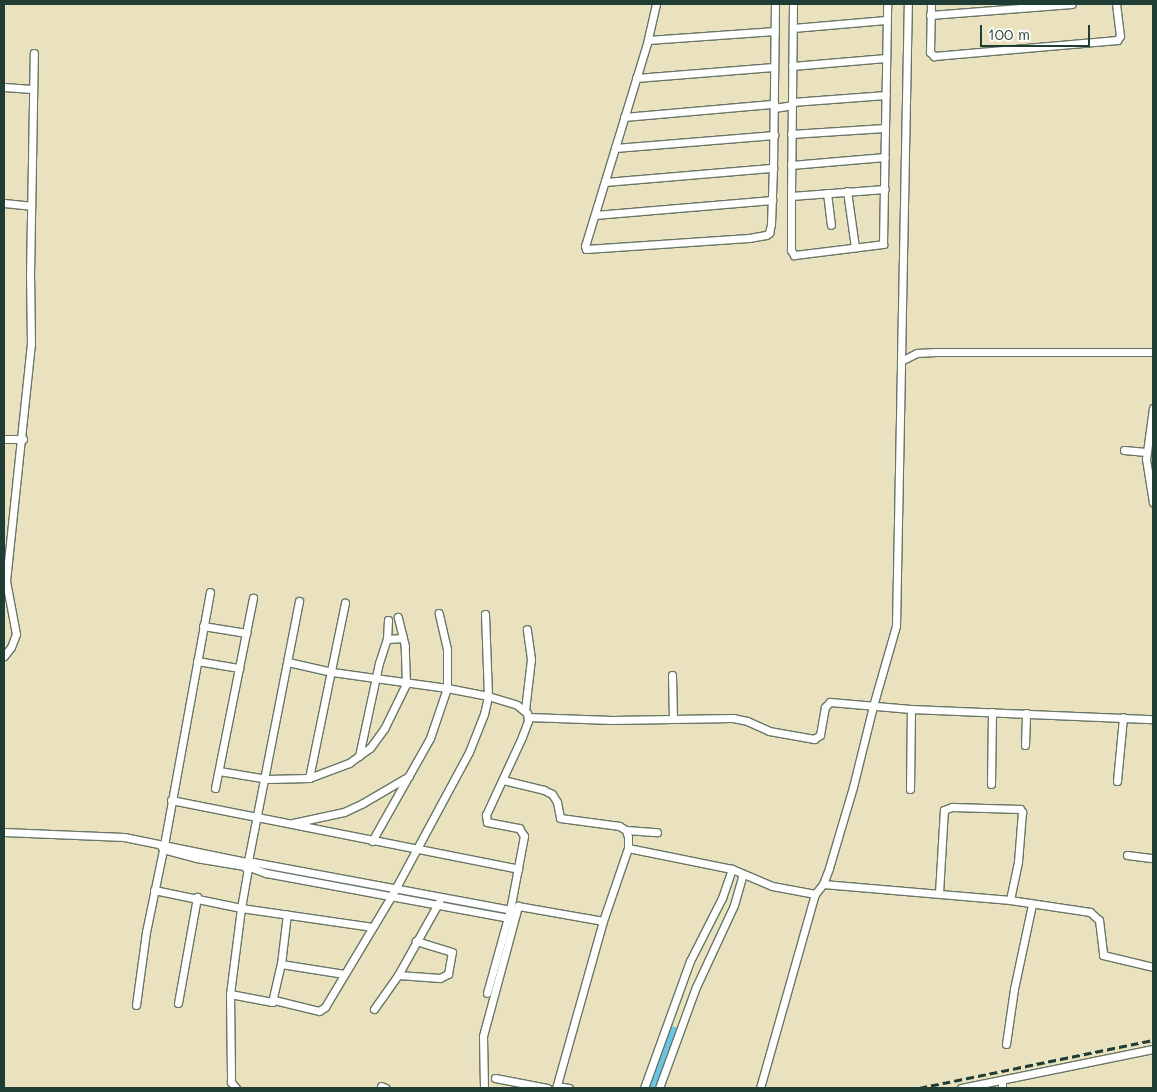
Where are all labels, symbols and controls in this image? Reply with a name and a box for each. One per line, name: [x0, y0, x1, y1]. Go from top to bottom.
scale bar: [982, 15, 1092, 47]
text: 100 m: [988, 24, 1030, 44]

